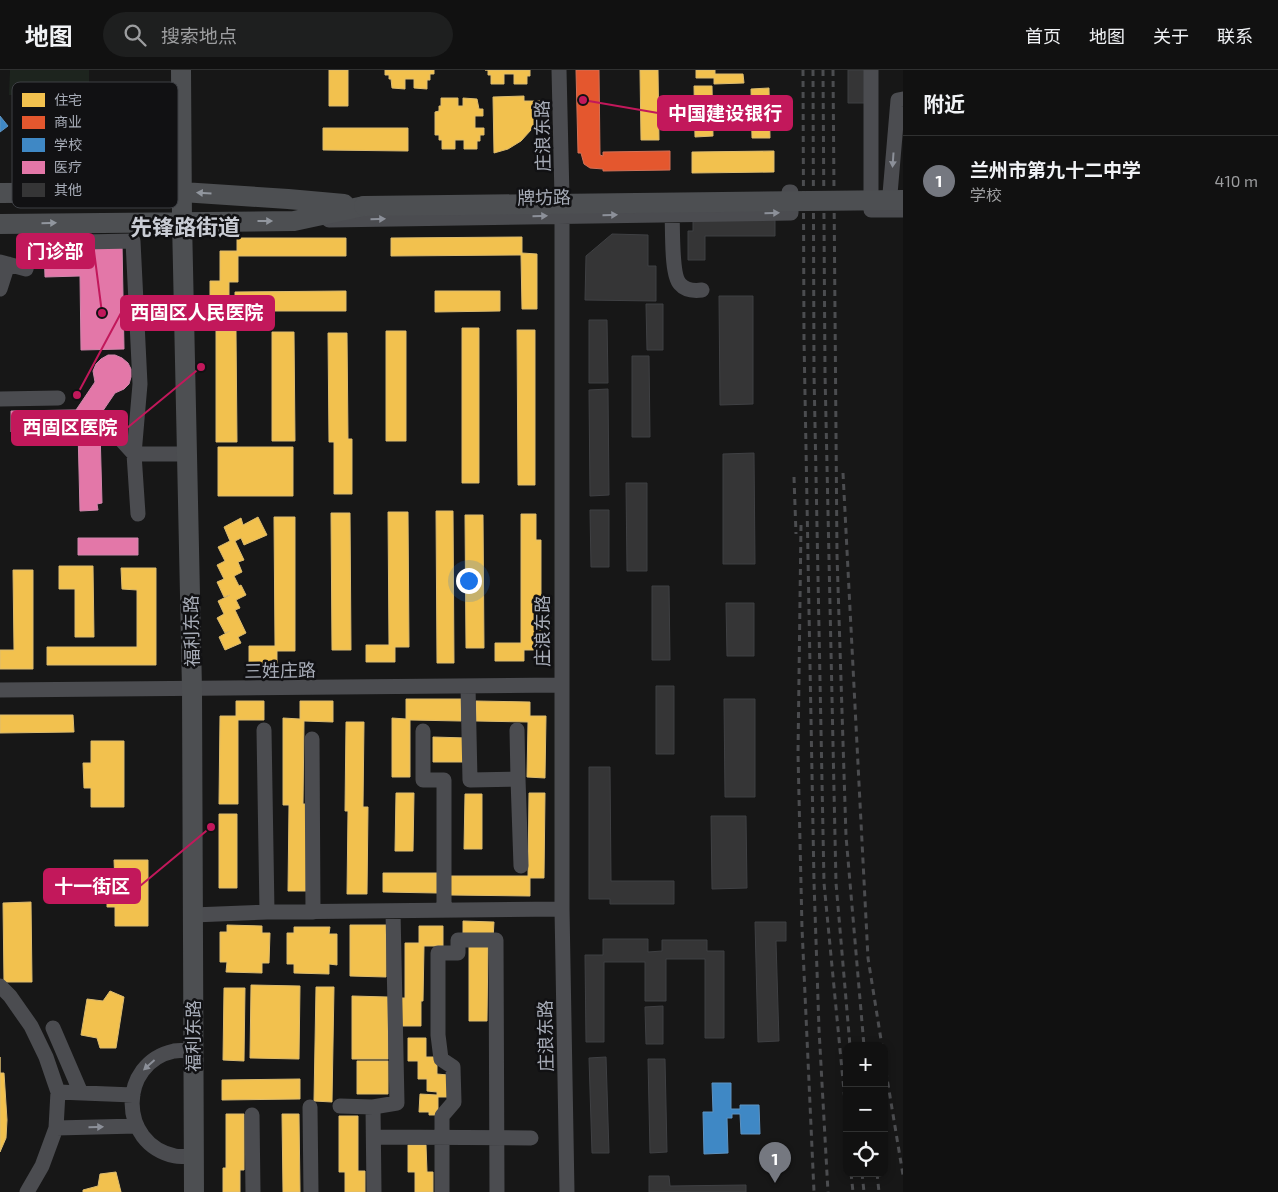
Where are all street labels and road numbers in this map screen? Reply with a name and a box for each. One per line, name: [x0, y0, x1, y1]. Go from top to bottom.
street label: 庄浪东路: [530, 100, 554, 172]
street label: 牌坊路: [517, 186, 571, 208]
street label: 福利东路: [179, 595, 203, 667]
street label: 庄浪东路: [531, 595, 553, 667]
street label: 三姓庄路: [244, 658, 316, 682]
street label: 福利东路: [182, 1000, 204, 1072]
street label: 庄浪东路: [533, 1000, 557, 1072]

